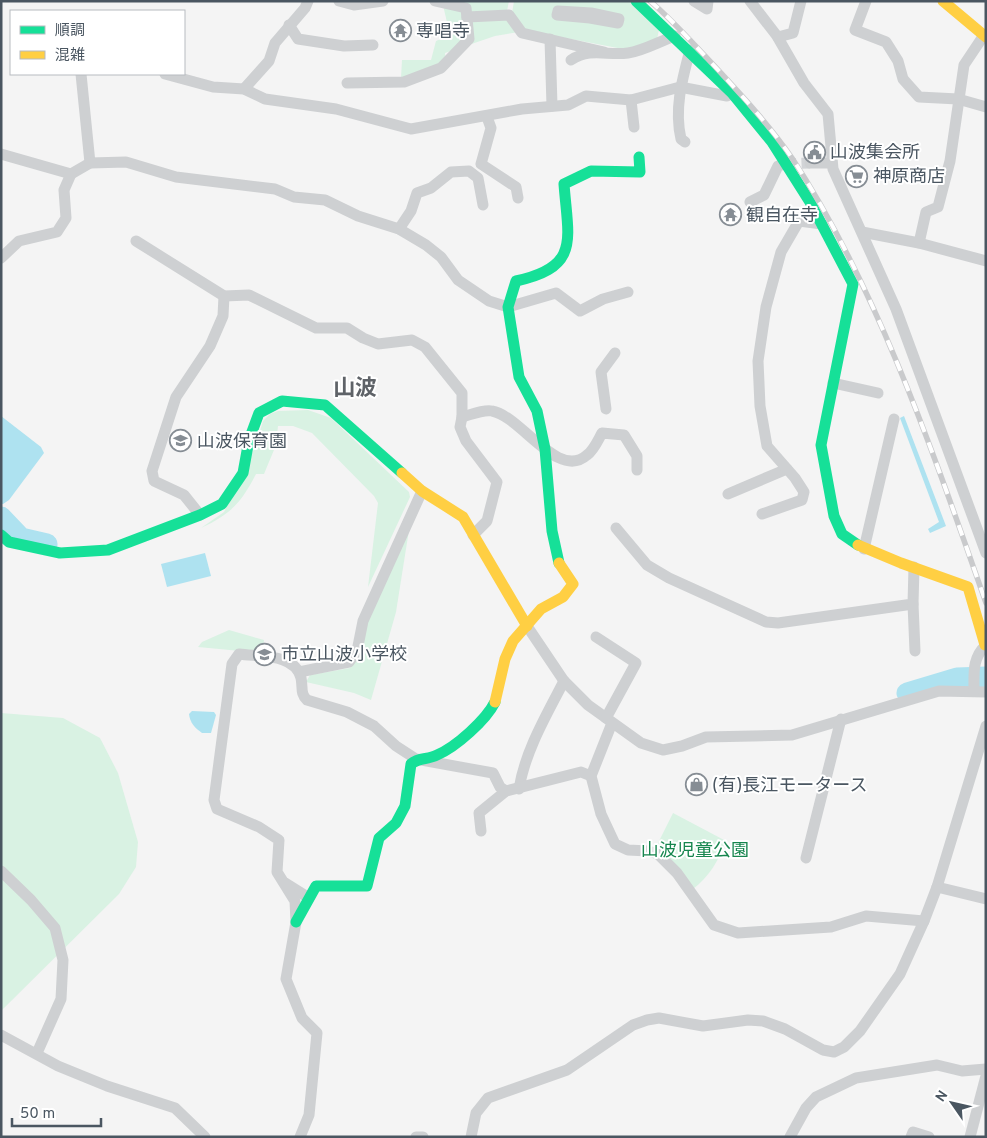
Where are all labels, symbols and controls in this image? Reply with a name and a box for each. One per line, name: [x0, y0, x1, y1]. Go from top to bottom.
legend: [10, 10, 185, 75]
temple icon: 専唱寺: [388, 19, 412, 43]
place label: 専唱寺: [416, 21, 470, 44]
text: 順調: [55, 22, 85, 41]
text: 混雑: [55, 47, 85, 66]
public building icon: 山波集会所: [802, 140, 826, 164]
place label: 山波集会所: [830, 142, 920, 165]
supermarket icon: 神原商店: [845, 164, 869, 188]
place label: 神原商店: [873, 166, 945, 189]
temple icon: 観自在寺: [718, 203, 742, 227]
place label: 観自在寺: [746, 205, 818, 228]
district label: 山波: [333, 376, 377, 403]
school or university icon: 山波保育園: [169, 429, 193, 453]
place label: 山波保育園: [197, 431, 287, 454]
school or university icon: 市立山波小学校: [253, 642, 277, 666]
place label: 市立山波小学校: [281, 644, 407, 667]
shop icon: (有)長江モータース: [684, 773, 708, 797]
place label: (有)長江モータース: [712, 775, 867, 798]
park label: 山波児童公園: [641, 840, 749, 863]
north arrow: [927, 1078, 977, 1128]
text: N: [933, 1088, 952, 1105]
scale bar: [12, 1096, 101, 1128]
text: 50 m: [20, 1105, 55, 1124]

